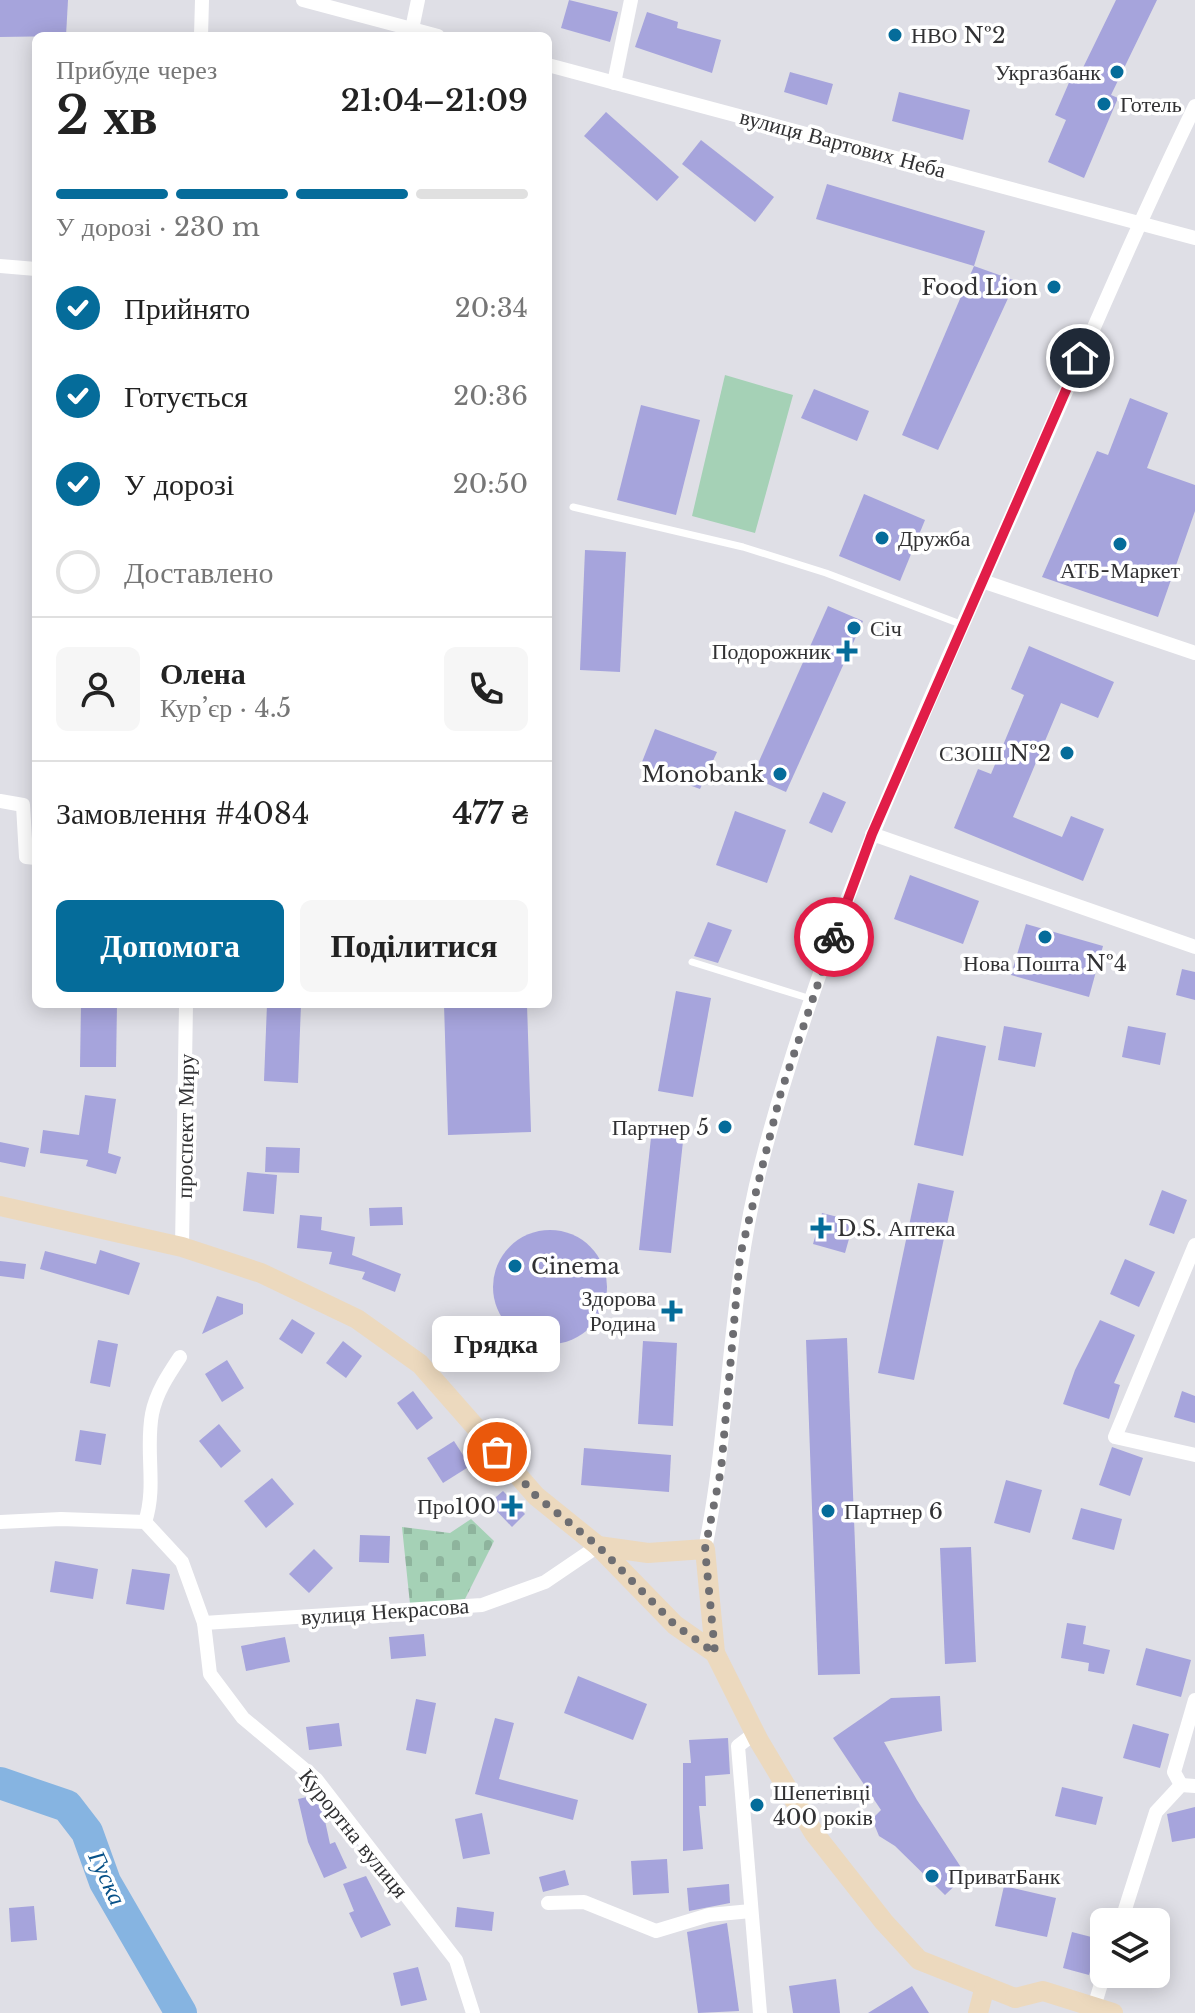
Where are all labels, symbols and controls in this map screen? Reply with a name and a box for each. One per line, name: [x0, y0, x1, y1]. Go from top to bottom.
place label: НВО №2: [911, 22, 1006, 49]
marker: НВО №2: [886, 26, 904, 44]
text: Прибуде через: [56, 54, 217, 86]
place label: Укргазбанк: [995, 59, 1101, 86]
marker: Укргазбанк: [1108, 63, 1126, 81]
text: 21:04–21:09: [341, 82, 528, 119]
text: 2 хв: [56, 84, 158, 148]
place label: Готель: [1120, 91, 1182, 118]
marker: Готель: [1095, 95, 1113, 113]
street label: вулиця Вартових Неба: [737, 103, 949, 184]
text: У дорозі · 230 m: [56, 211, 260, 243]
place label: Food Lion: [921, 274, 1038, 301]
marker: Food Lion: [1045, 278, 1063, 296]
icon: check: [56, 286, 100, 330]
text: Прийнято: [124, 290, 250, 327]
text: 20:34: [455, 292, 528, 324]
pin: [1046, 324, 1114, 392]
icon: home: [1058, 336, 1102, 380]
icon: check: [56, 374, 100, 418]
text: Готується: [124, 378, 248, 415]
text: 20:36: [453, 380, 528, 412]
icon: check: [56, 462, 100, 506]
text: У дорозі: [124, 466, 234, 503]
text: 20:50: [453, 468, 528, 500]
place label: Дружба: [898, 525, 971, 552]
marker: Дружба: [873, 529, 891, 547]
marker: АТБ-Маркет: [1111, 535, 1129, 553]
text: Доставлено: [124, 554, 273, 591]
place label: АТБ-Маркет: [1060, 557, 1180, 584]
place label: Січ: [870, 615, 902, 642]
marker: Січ: [845, 619, 863, 637]
place label: Подорожник: [712, 638, 831, 665]
marker: Подорожник: [838, 642, 856, 660]
button: person: [56, 647, 140, 731]
button: phone: [444, 647, 528, 731]
text: Олена: [160, 655, 246, 692]
text: Кур’єр · 4.5: [160, 692, 291, 724]
place label: СЗОШ №2: [939, 740, 1051, 767]
marker: СЗОШ №2: [1058, 744, 1076, 762]
place label: Monobank: [641, 761, 764, 788]
marker: Monobank: [771, 765, 789, 783]
text: Замовлення #4084: [56, 795, 310, 832]
text: 477 ₴: [452, 795, 528, 832]
courier: [794, 897, 874, 977]
button: Допомога: [56, 900, 284, 992]
button: Поділитися: [300, 900, 528, 992]
icon: bike: [812, 915, 856, 959]
marker: Нова Пошта №4: [1036, 928, 1054, 946]
place label: Нова Пошта №4: [963, 950, 1127, 977]
street label: проспект Миру: [171, 1053, 200, 1199]
place label: Партнер 5: [612, 1114, 709, 1141]
marker: Партнер 5: [716, 1118, 734, 1136]
place label: D.S. Аптека: [837, 1215, 955, 1242]
marker: D.S. Аптека: [812, 1219, 830, 1237]
place label: Cinema: [531, 1253, 621, 1280]
marker: Cinema: [506, 1257, 524, 1275]
place label: Здорова Родина: [581, 1285, 656, 1337]
marker: Здорова Родина: [663, 1302, 681, 1320]
callout: Грядка: [433, 1316, 561, 1372]
text: Грядка: [454, 1328, 538, 1360]
pin: [463, 1418, 531, 1486]
icon: bag: [475, 1430, 519, 1474]
place label: Про100: [417, 1493, 496, 1520]
marker: Про100: [503, 1497, 521, 1515]
place label: Партнер 6: [844, 1498, 943, 1525]
marker: Партнер 6: [819, 1502, 837, 1520]
street label: вулиця Некрасова: [300, 1592, 470, 1631]
street label: Курортна вулиця: [293, 1763, 414, 1903]
place label: Шепетівці 400 років: [773, 1779, 873, 1831]
marker: Шепетівці 400 років: [748, 1796, 766, 1814]
water label: Гуска: [82, 1845, 133, 1910]
place label: ПриватБанк: [948, 1863, 1061, 1890]
marker: ПриватБанк: [923, 1867, 941, 1885]
map controls: [1090, 1908, 1170, 1988]
button: layers: [1090, 1908, 1170, 1988]

